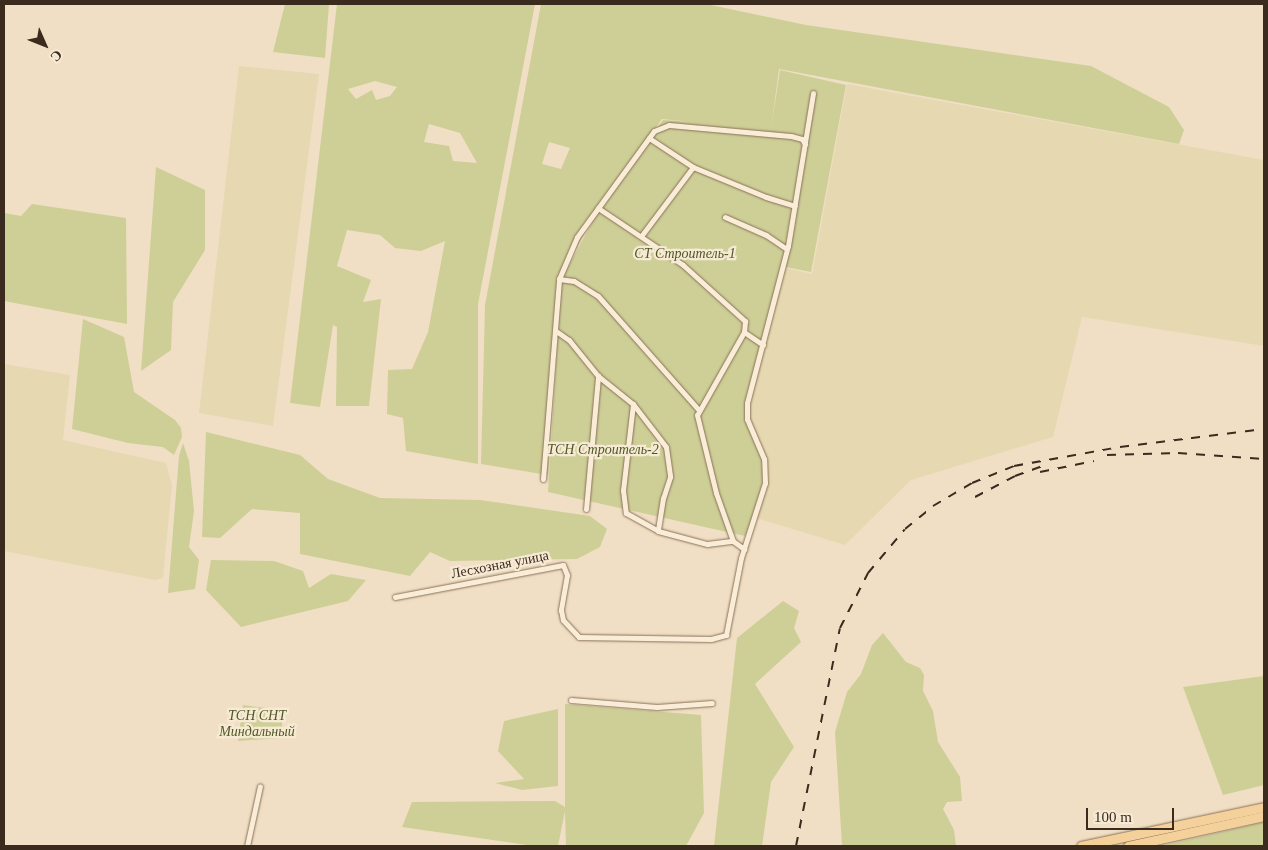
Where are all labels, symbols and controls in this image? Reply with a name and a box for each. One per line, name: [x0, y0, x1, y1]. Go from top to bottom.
north arrow: [20, 20, 70, 70]
text: С: [47, 47, 65, 65]
park label: СТ Строитель-1: [634, 246, 736, 262]
park label: ТСН Строитель-2: [547, 442, 659, 458]
street label: Лесхозная улица: [450, 547, 550, 583]
park label: ТСН СНТ Миндальный: [219, 708, 295, 740]
scale bar: [1088, 798, 1176, 830]
text: 100 m: [1094, 809, 1132, 825]

